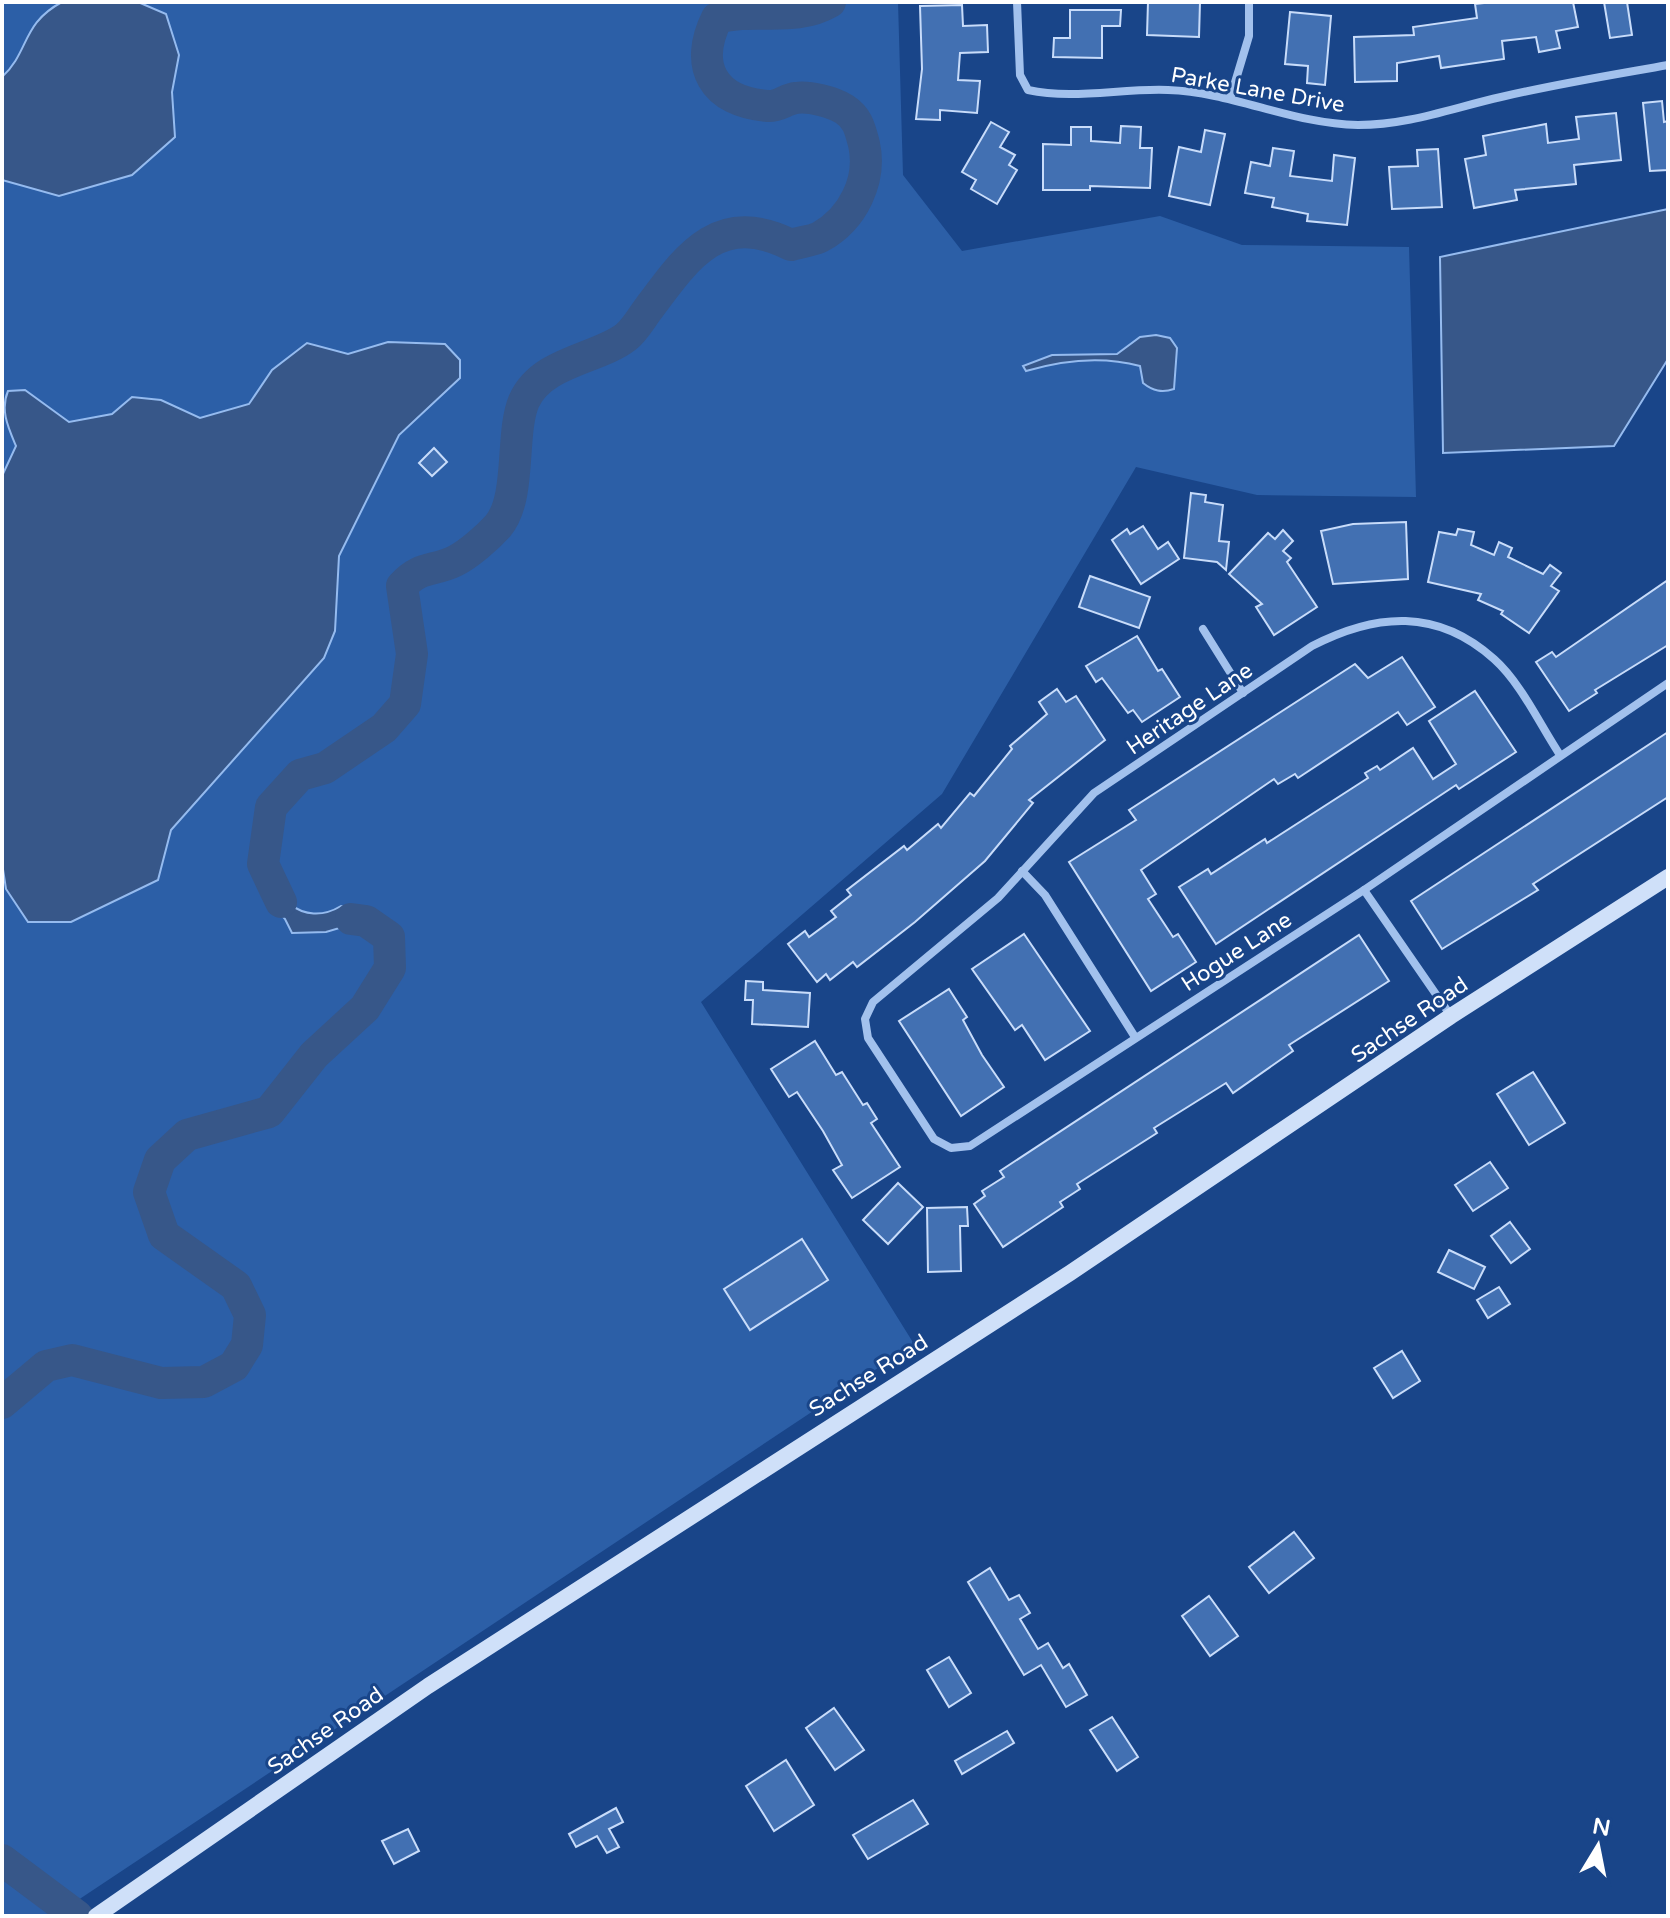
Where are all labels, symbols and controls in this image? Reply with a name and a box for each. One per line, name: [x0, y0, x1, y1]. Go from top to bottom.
street label: Parke Lane Drive: [1169, 62, 1347, 118]
street label: Heritage Lane: [1122, 657, 1258, 761]
street label: Hogue Lane: [1177, 907, 1296, 997]
street label: Sachse Road: [1346, 971, 1473, 1068]
street label: Sachse Road: [804, 1329, 933, 1423]
street label: Sachse Road: [263, 1681, 388, 1780]
north arrow: [1558, 1806, 1638, 1886]
text: N: [1590, 1813, 1612, 1842]

